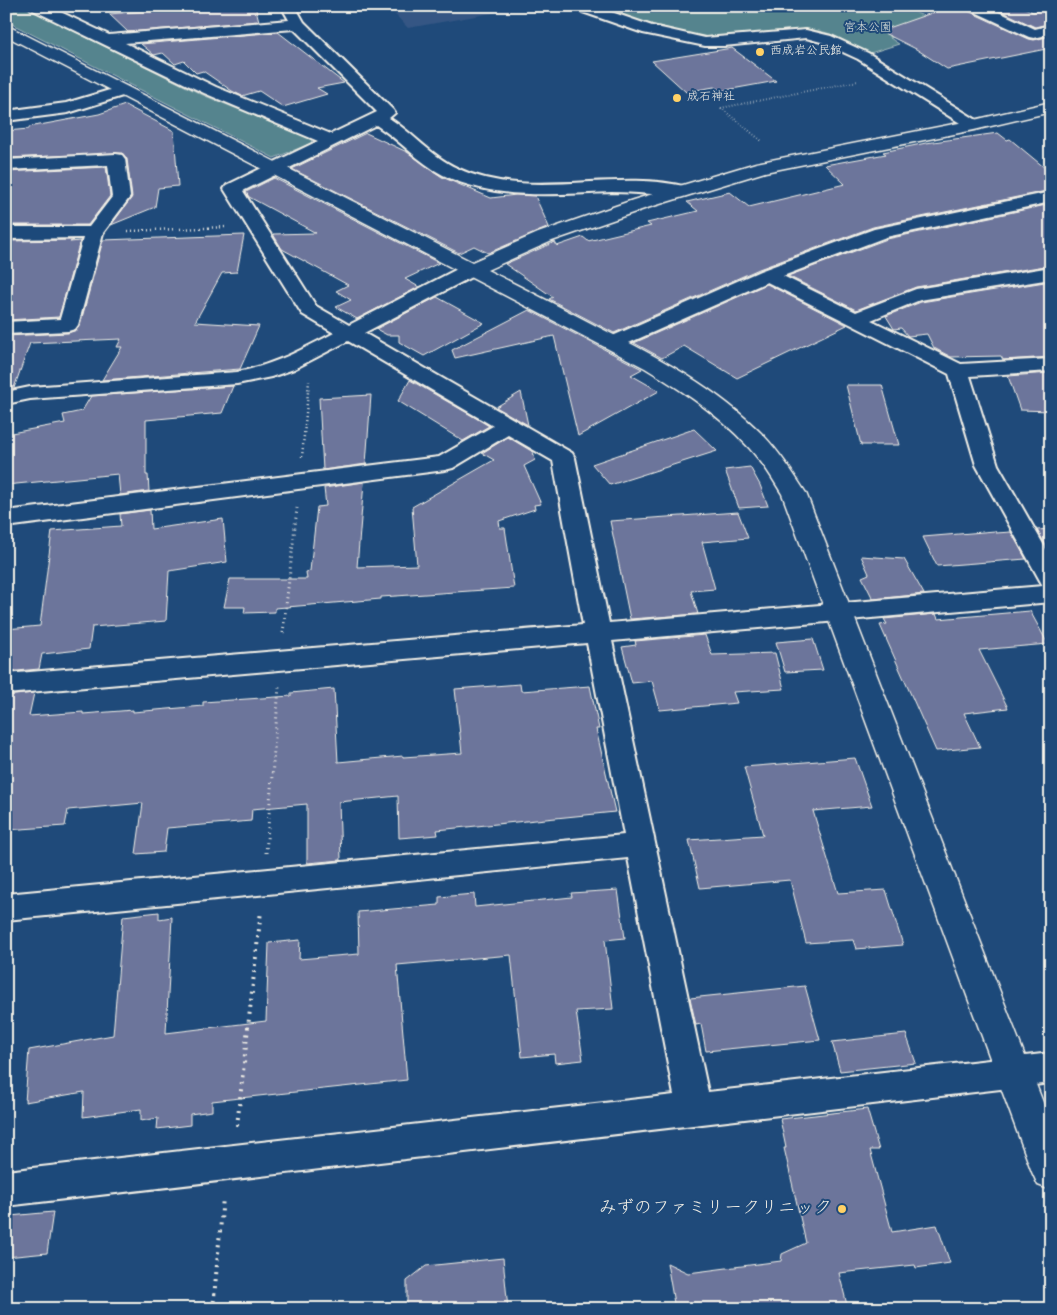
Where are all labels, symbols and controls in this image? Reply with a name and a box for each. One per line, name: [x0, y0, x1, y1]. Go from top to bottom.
park label: 宮本公園: [844, 21, 892, 36]
place label: 西成岩公民館: [770, 44, 842, 59]
marker: 西成岩公民館: [754, 46, 766, 58]
place label: 成石神社: [687, 90, 735, 105]
marker: 成石神社: [671, 92, 683, 104]
place label: みずのファミリークリニック: [599, 1198, 832, 1220]
marker: みずのファミリークリニック: [836, 1203, 848, 1215]

